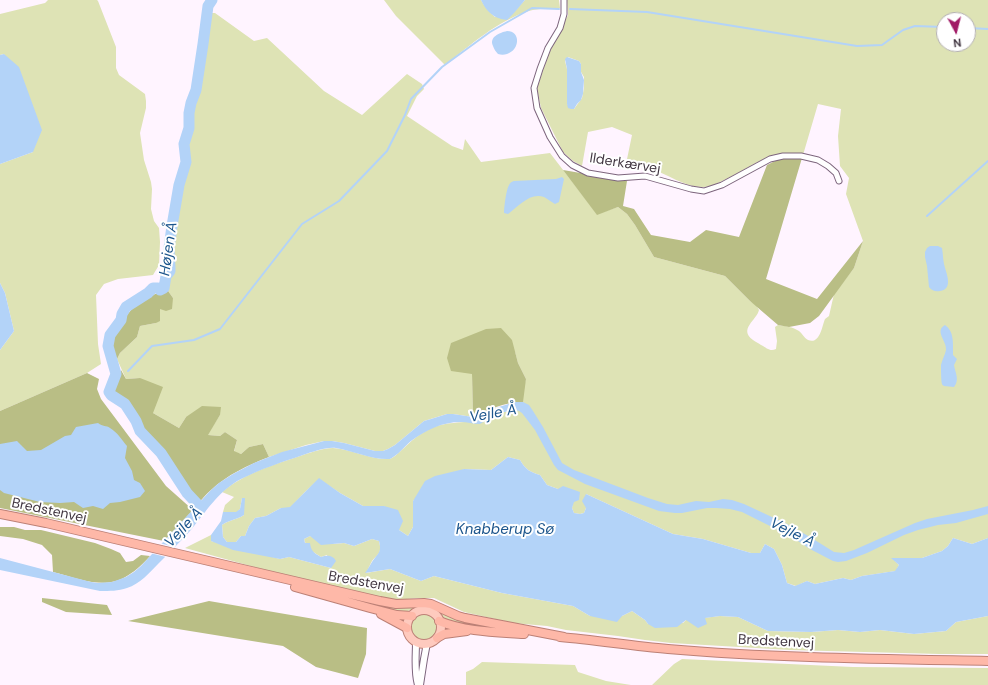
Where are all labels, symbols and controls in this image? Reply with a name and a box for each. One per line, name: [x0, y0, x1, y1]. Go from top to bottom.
north arrow: [936, 12, 976, 52]
text: N: [953, 35, 962, 50]
street label: Ilderkærvej: [588, 150, 662, 178]
water label: Højen Å: [156, 221, 182, 277]
water label: Vejle Å: [468, 401, 518, 427]
street label: Bredstenvej: [10, 495, 88, 527]
water label: Vejle Å: [161, 504, 207, 552]
water label: Vejle Å: [767, 514, 817, 552]
water label: Knabberup Sø: [456, 521, 554, 539]
street label: Bredstenvej: [327, 568, 405, 598]
street label: Bredstenvej: [737, 632, 815, 652]

